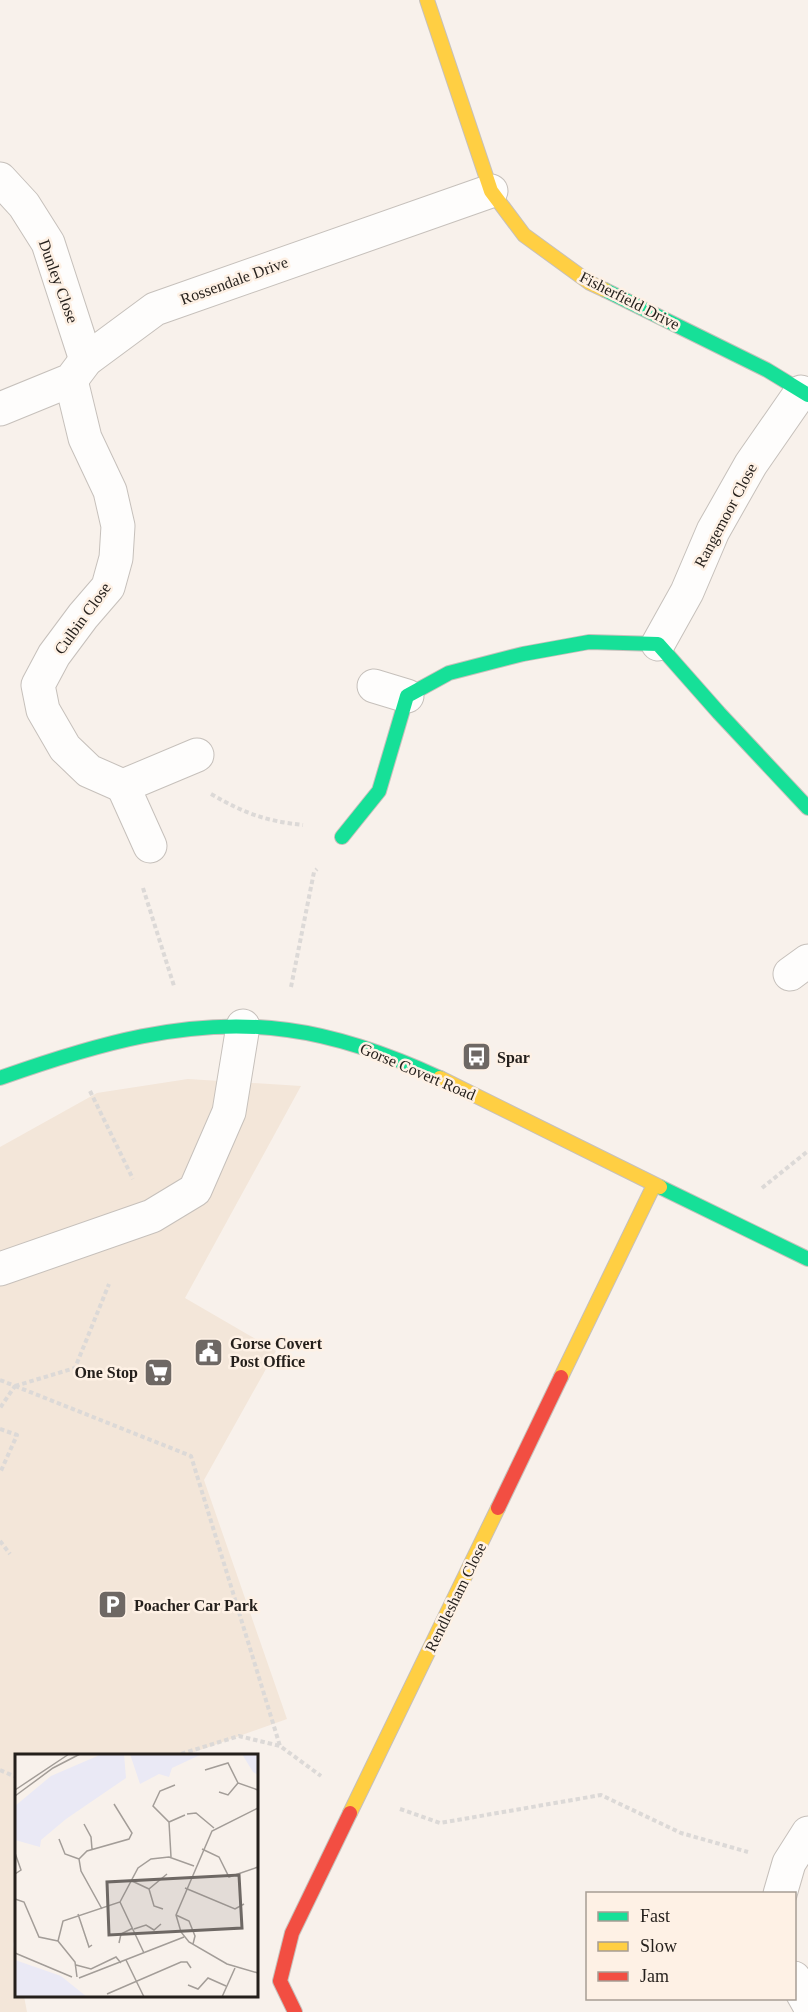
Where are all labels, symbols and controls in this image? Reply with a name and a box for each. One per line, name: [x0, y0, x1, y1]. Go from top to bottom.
street label: Dunley Close: [35, 237, 81, 326]
street label: Rossendale Drive: [178, 253, 290, 308]
street label: Fisherfield Drive: [577, 268, 683, 333]
street label: Rangemoor Close: [691, 460, 761, 571]
street label: Culbin Close: [51, 579, 114, 657]
street label: Gorse Covert Road: [358, 1040, 478, 1103]
bus stop icon: Spar: [460, 1041, 492, 1073]
place label: Spar: [497, 1049, 530, 1067]
place label: Gorse Covert Post Office: [230, 1335, 323, 1370]
public building icon: Gorse Covert Post Office: [193, 1336, 225, 1368]
supermarket icon: One Stop: [143, 1356, 175, 1388]
place label: One Stop: [74, 1364, 138, 1382]
street label: Rendlesham Close: [422, 1540, 489, 1655]
parking icon: Poacher Car Park: [97, 1589, 129, 1621]
place label: Poacher Car Park: [134, 1597, 258, 1614]
inset map: [15, 1754, 258, 1997]
legend: [586, 1892, 796, 2000]
text: Fast: [640, 1906, 670, 1926]
text: Slow: [640, 1936, 677, 1956]
text: Jam: [640, 1966, 669, 1986]

